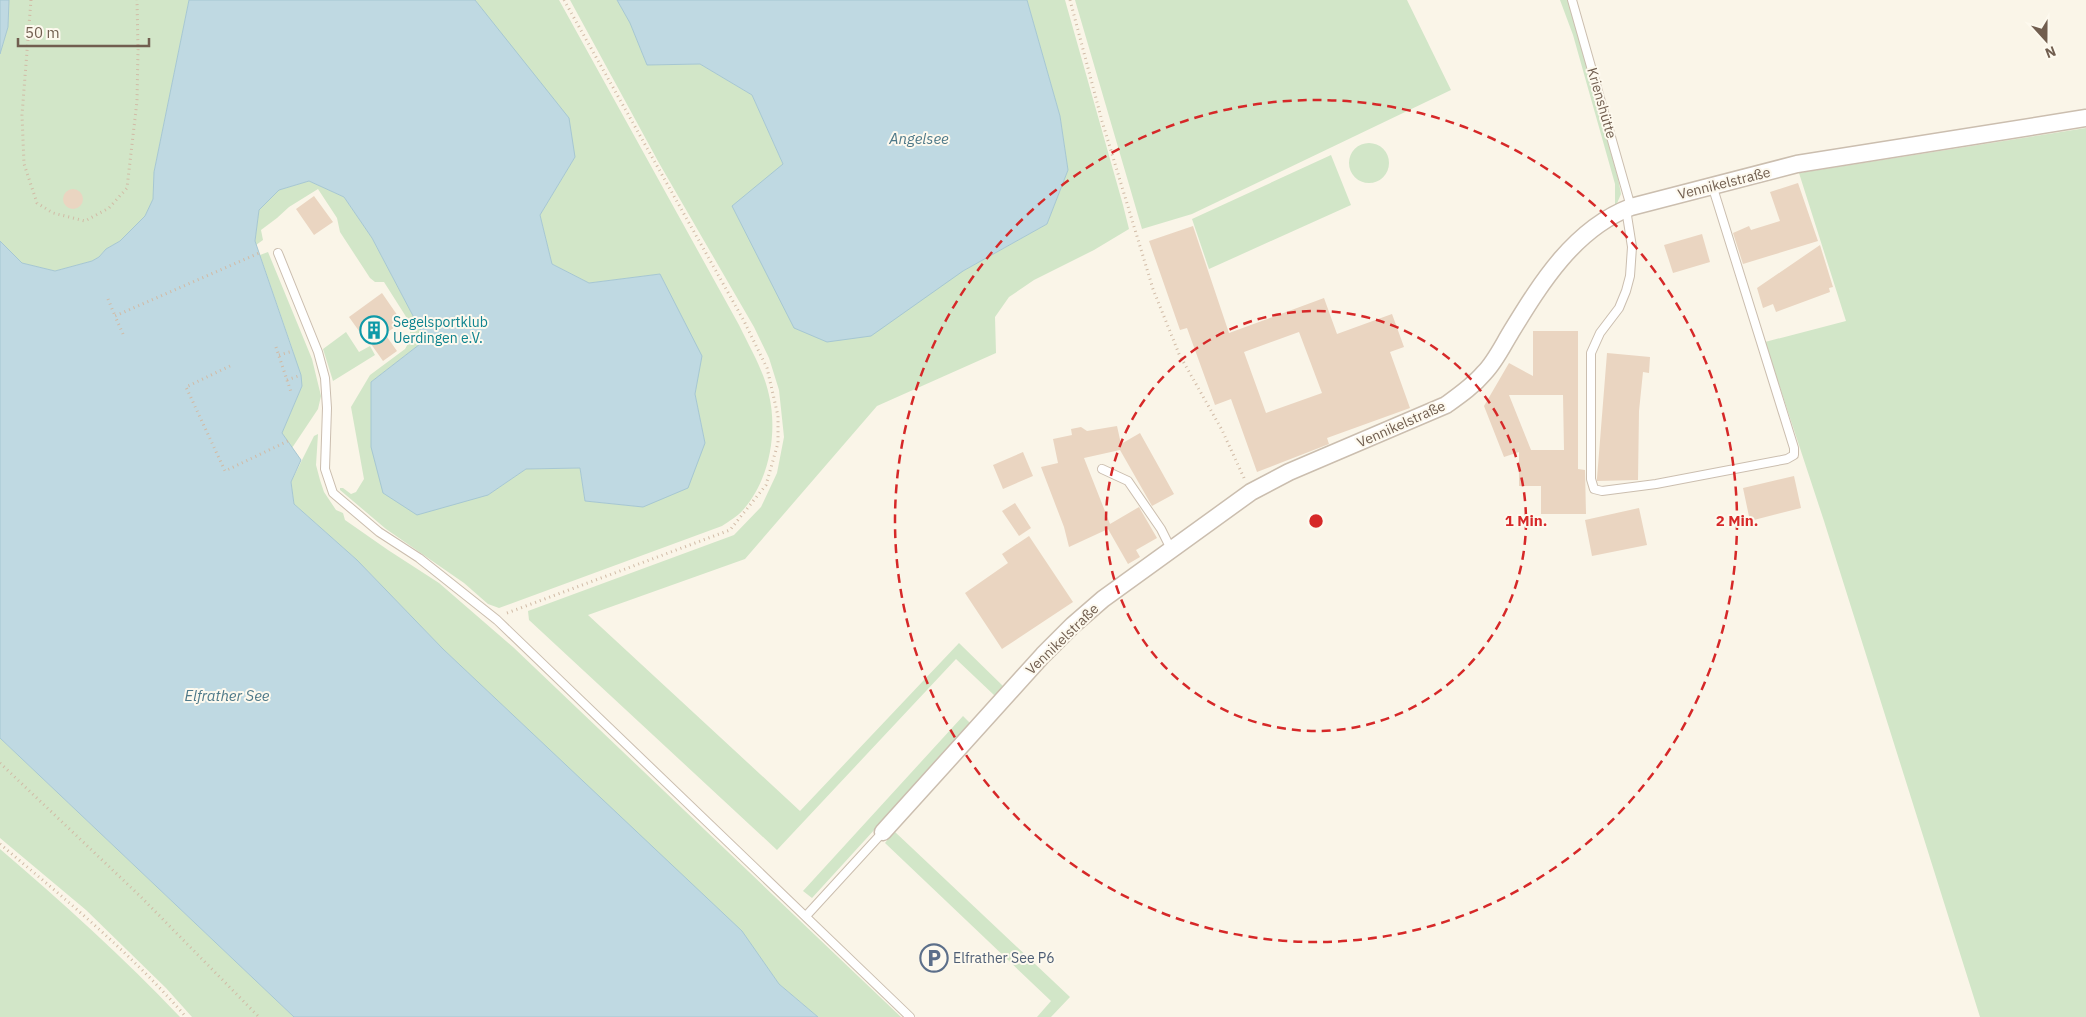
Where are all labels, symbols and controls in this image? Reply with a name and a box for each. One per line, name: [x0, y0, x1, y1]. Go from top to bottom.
scale bar: [18, 15, 149, 47]
north arrow: [2021, 15, 2071, 65]
text: 50 m: [25, 23, 60, 42]
text: N: [2043, 42, 2059, 62]
street label: Krienshütte: [1583, 65, 1621, 141]
water label: Angelsee: [888, 129, 949, 148]
street label: Vennikelstraße: [1676, 163, 1772, 203]
place label: Segelsportklub Uerdingen e.V.: [393, 313, 488, 347]
building icon: Segelsportklub Uerdingen e.V.: [359, 315, 389, 345]
street label: Vennikelstraße: [1354, 396, 1448, 451]
text: 1 Min.: [1505, 511, 1547, 530]
text: 2 Min.: [1716, 511, 1758, 530]
centre of rings: [1307, 512, 1325, 530]
street label: Vennikelstraße: [1022, 599, 1103, 678]
water label: Elfrather See: [184, 686, 270, 705]
parking icon: Elfrather See P6: [919, 943, 949, 973]
place label: Elfrather See P6: [953, 949, 1055, 967]

